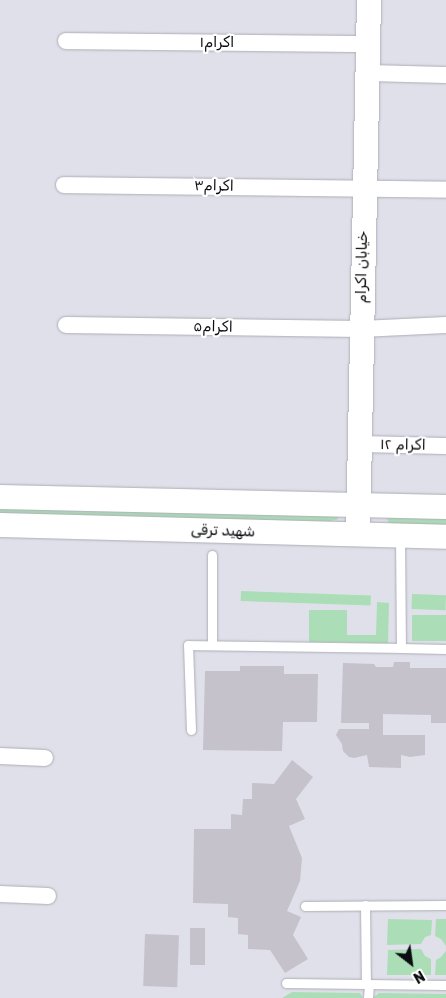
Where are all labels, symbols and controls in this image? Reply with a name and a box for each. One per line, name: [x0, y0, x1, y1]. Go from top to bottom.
street label: اکرام۱: [200, 34, 234, 52]
street label: اکرام۳: [194, 177, 234, 195]
street label: خیابان اکرام: [352, 231, 372, 303]
street label: اکرام۵: [193, 318, 233, 336]
street label: اکرام ۱۲: [380, 436, 426, 454]
street label: شهید ترقی: [190, 521, 256, 541]
north arrow: [386, 938, 436, 988]
text: N: [410, 967, 427, 986]

